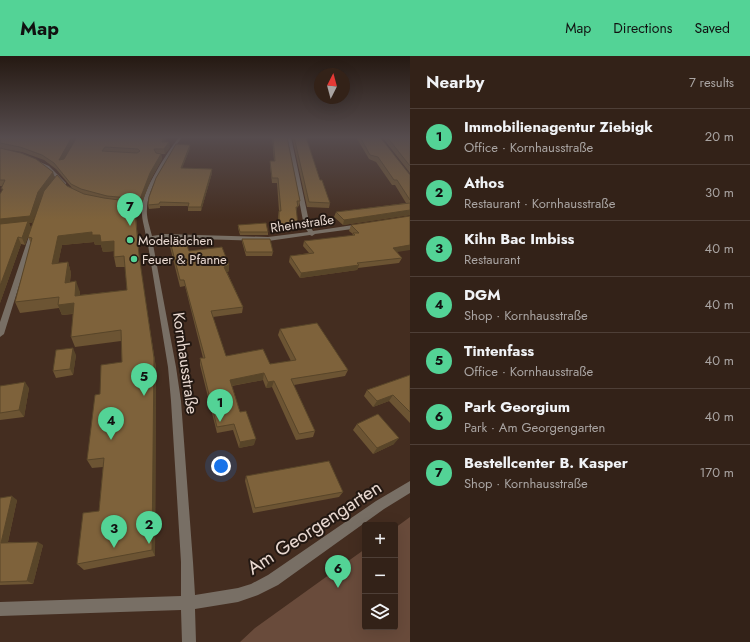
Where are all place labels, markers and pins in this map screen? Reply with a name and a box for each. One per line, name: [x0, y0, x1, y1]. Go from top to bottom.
pin: 7: [117, 193, 143, 226]
place label: Modelädchen: [138, 231, 213, 250]
marker: Modelädchen: [125, 235, 135, 245]
place label: Feuer & Pfanne: [142, 250, 227, 269]
marker: Feuer & Pfanne: [129, 254, 139, 264]
pin: 5: [131, 363, 157, 396]
pin: 1: [207, 389, 233, 422]
pin: 4: [98, 407, 124, 440]
pin: 2: [136, 511, 162, 544]
pin: 3: [101, 515, 127, 548]
pin: 6: [325, 555, 351, 588]

